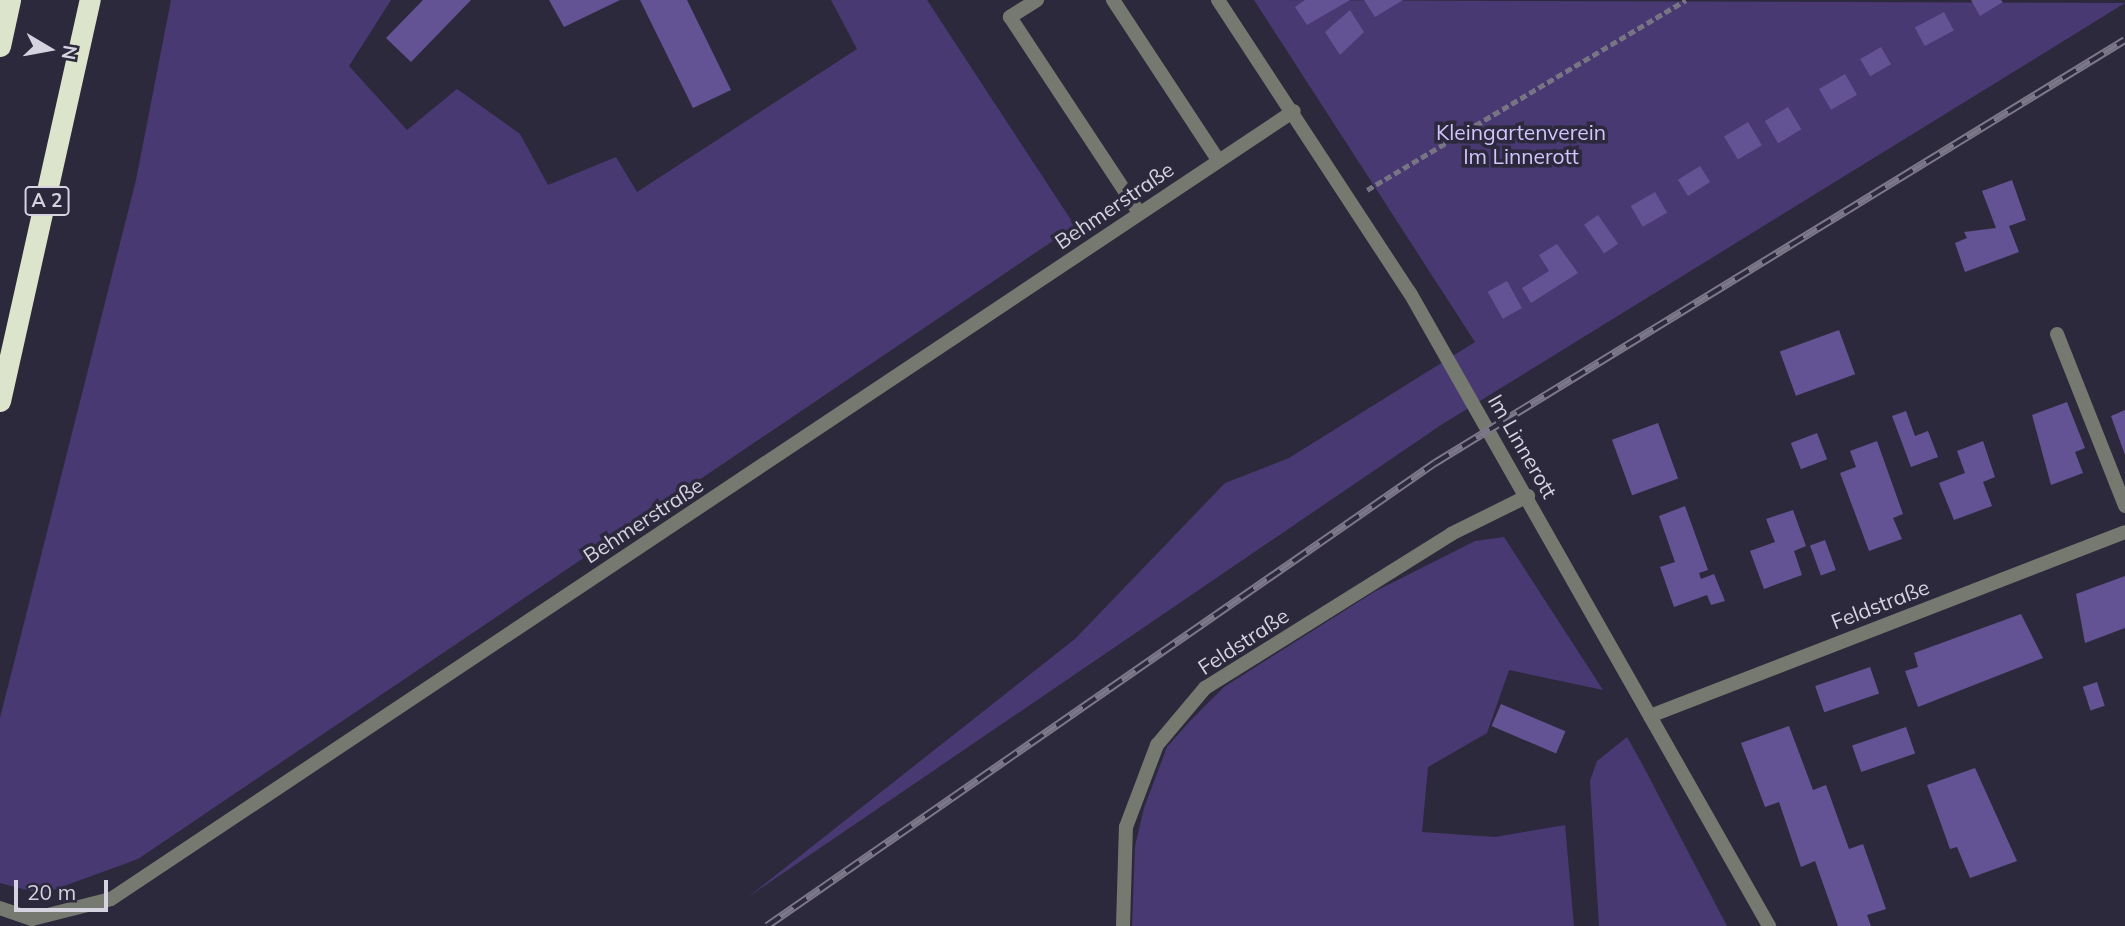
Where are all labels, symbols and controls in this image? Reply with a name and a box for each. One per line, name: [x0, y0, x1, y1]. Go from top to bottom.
north arrow: [14, 14, 84, 84]
text: N: [57, 43, 83, 62]
park label: Kleingartenverein Im Linnerott: [1436, 119, 1606, 169]
street label: Behmerstraße: [1050, 156, 1178, 254]
road number: A 2: [24, 186, 70, 216]
street label: Im Linnerott: [1483, 390, 1563, 502]
street label: Behmerstraße: [578, 472, 708, 568]
street label: Feldstraße: [1827, 574, 1933, 634]
street label: Feldstraße: [1193, 602, 1293, 680]
scale bar: [18, 866, 112, 910]
text: 20 m: [27, 879, 76, 905]

